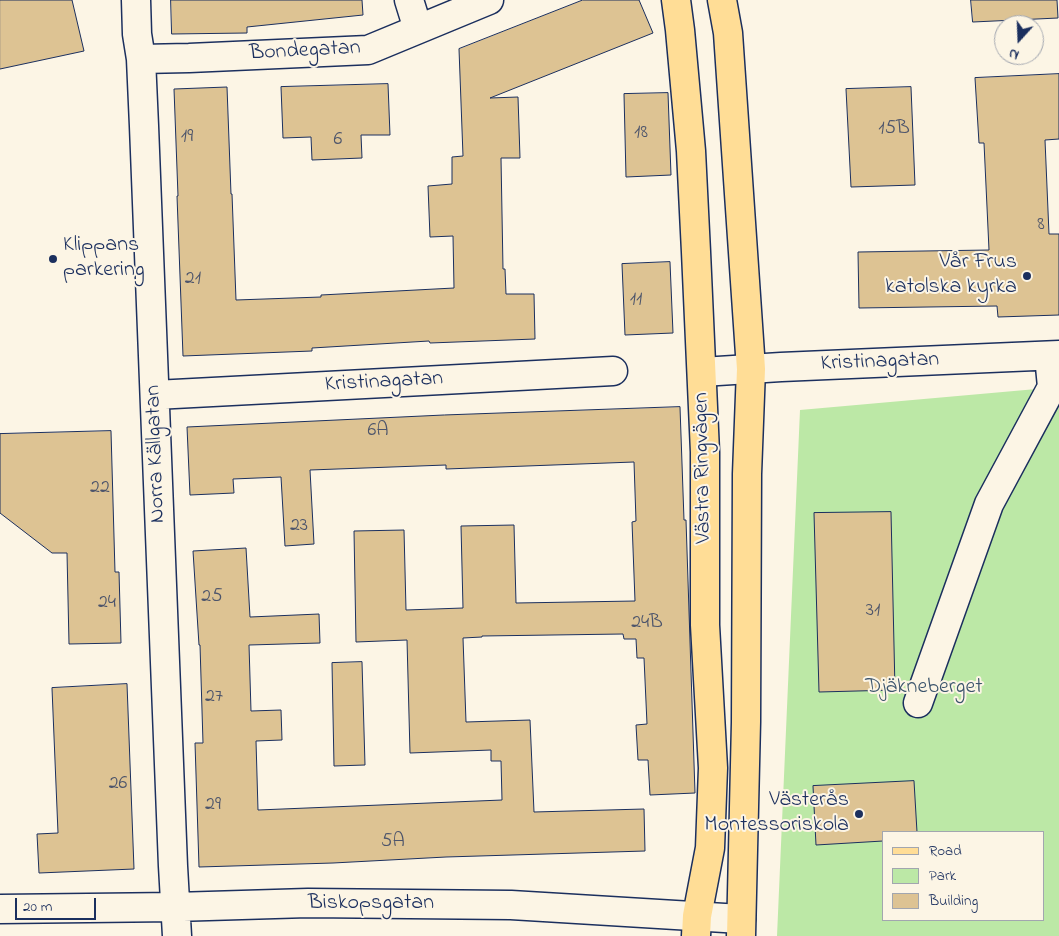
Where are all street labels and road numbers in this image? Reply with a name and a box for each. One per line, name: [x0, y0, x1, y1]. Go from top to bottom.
street label: Bondegatan: [249, 36, 361, 68]
street label: Kristinagatan: [820, 348, 940, 378]
street label: Kristinagatan: [324, 367, 444, 399]
street label: Norra Källgatan: [141, 384, 173, 524]
street label: Västra Ringvägen: [689, 392, 719, 544]
street label: Biskopsgatan: [308, 891, 434, 917]

